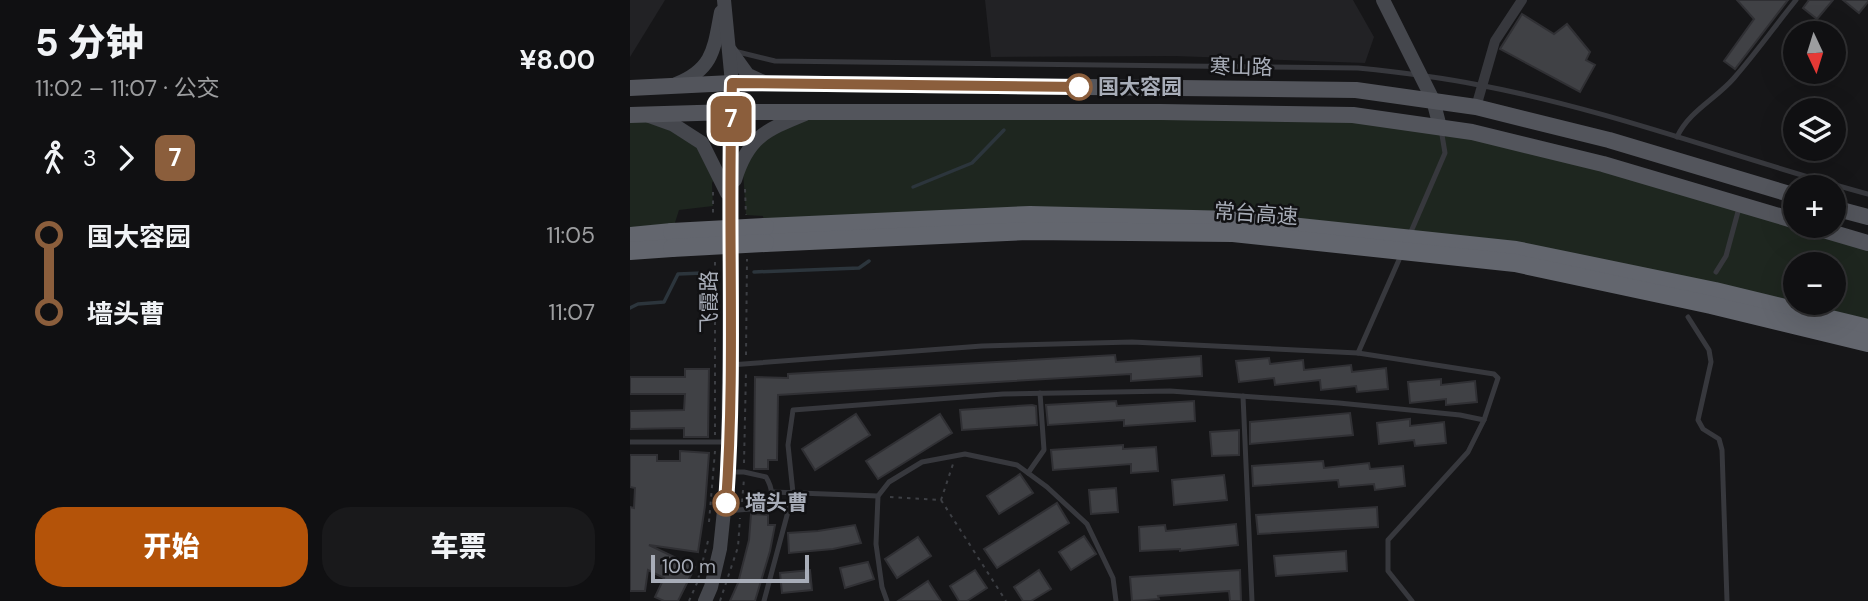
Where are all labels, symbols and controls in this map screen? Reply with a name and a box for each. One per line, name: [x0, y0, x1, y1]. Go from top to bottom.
text: 5 分钟: [35, 18, 144, 68]
north arrow: [1783, 21, 1846, 84]
map controls: [1783, 21, 1846, 315]
text: ¥8.00: [520, 43, 595, 77]
street label: 寒山路: [1209, 52, 1273, 82]
text: 11:02 – 11:07 · 公交: [35, 73, 220, 103]
place label: 国大容园: [1098, 73, 1182, 101]
marker: 国大容园: [1066, 74, 1092, 100]
line badge: 7: [708, 96, 754, 142]
button: layers: [1783, 98, 1846, 161]
text: 7: [725, 103, 737, 134]
icon: walk: [35, 139, 73, 177]
icon: forward: [107, 139, 145, 177]
text: 7: [169, 142, 181, 173]
text: 3: [83, 143, 97, 173]
button: +: [1783, 175, 1846, 238]
street label: 常台高速: [1213, 197, 1299, 231]
text: 国大容园: [87, 220, 191, 254]
text: 11:05: [546, 220, 595, 250]
button: −: [1783, 252, 1846, 315]
street label: 飞霞路: [695, 271, 723, 334]
text: 墙头曹: [87, 297, 165, 331]
text: 11:07: [548, 297, 595, 327]
place label: 墙头曹: [745, 489, 808, 517]
marker: 墙头曹: [713, 490, 739, 516]
button: 开始: [35, 507, 308, 587]
button: 车票: [322, 507, 595, 587]
scale bar: [651, 552, 808, 584]
text: 100 m: [662, 554, 716, 579]

